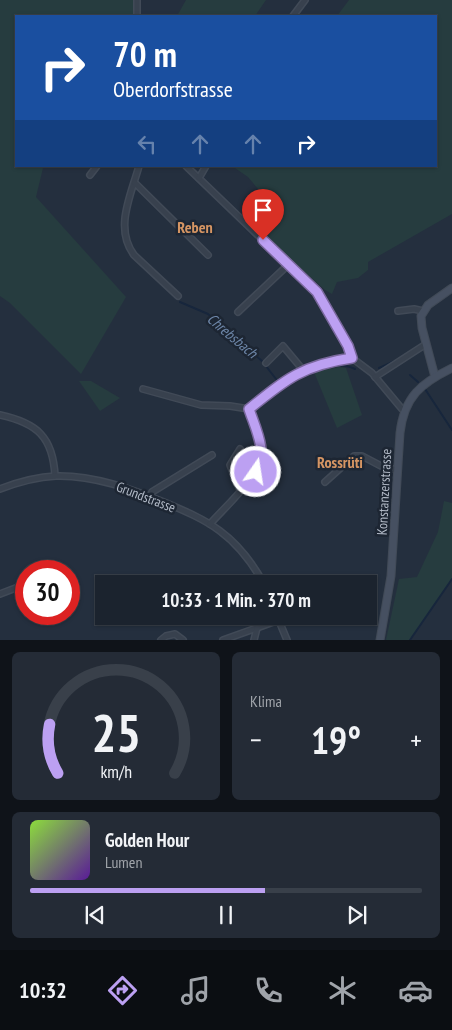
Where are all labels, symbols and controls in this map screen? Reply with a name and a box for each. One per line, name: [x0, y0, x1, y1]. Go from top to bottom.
text: 70 m: [113, 31, 177, 77]
icon: right: [30, 35, 95, 100]
text: Oberdorfstrasse: [113, 75, 233, 103]
icon: left: [133, 130, 161, 158]
icon: ahead: [186, 130, 214, 158]
icon: ahead: [239, 130, 267, 158]
icon: right: [292, 130, 320, 158]
pin: [242, 189, 284, 240]
icon: arrive: [249, 196, 277, 224]
district label: Reben: [177, 217, 213, 237]
water label: Chrebsbach: [203, 309, 262, 363]
position arrow: [229, 445, 281, 497]
street label: Konstanzerstrasse: [373, 448, 395, 536]
district label: Rossrüti: [317, 452, 363, 472]
street label: Grundstrasse: [114, 477, 178, 517]
speed limit sign: 30: [15, 560, 80, 625]
text: 10:33 · 1 Min. · 370 m: [161, 588, 311, 612]
text: Klima: [250, 691, 282, 711]
text: 25: [91, 699, 141, 766]
text: 19°: [311, 715, 361, 764]
text: −: [250, 721, 262, 758]
text: +: [410, 721, 422, 758]
text: km/h: [100, 760, 132, 783]
text: Golden Hour: [105, 828, 189, 852]
text: Lumen: [105, 852, 142, 872]
icon: previous: [81, 901, 109, 929]
icon: pause: [212, 901, 240, 929]
icon: next: [343, 901, 371, 929]
icon: directions: [105, 973, 140, 1008]
icon: music: [178, 973, 213, 1008]
icon: phone: [251, 973, 286, 1008]
icon: climate: [325, 973, 360, 1008]
icon: car: [398, 973, 433, 1008]
text: 10:32: [19, 976, 67, 1004]

